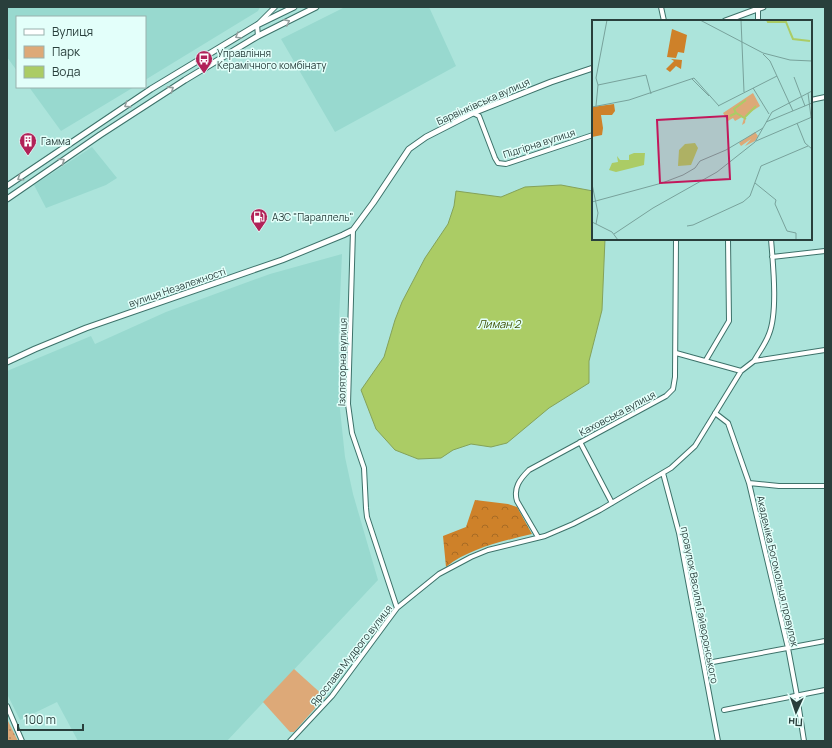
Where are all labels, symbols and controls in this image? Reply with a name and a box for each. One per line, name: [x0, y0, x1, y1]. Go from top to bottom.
legend: [16, 16, 146, 88]
one-way arrow: [283, 19, 291, 26]
inset map: [592, 20, 812, 240]
text: Вулиця: [52, 23, 93, 40]
one-way arrow: [235, 32, 242, 39]
text: Парк: [52, 43, 81, 60]
place label: Управління Керамічного комбінату: [217, 46, 327, 72]
bus stop icon: Управління Керамічного комбінату: [194, 49, 214, 74]
text: Вода: [52, 63, 80, 80]
street label: Барвінківська вулиця: [434, 74, 532, 128]
one-way arrow: [167, 86, 174, 94]
one-way arrow: [124, 100, 131, 108]
street label: Підгірна вулиця: [501, 125, 577, 161]
building icon: Гамма: [18, 131, 38, 156]
place label: Гамма: [41, 134, 71, 148]
one-way arrow: [58, 158, 65, 166]
one-way arrow: [17, 173, 24, 180]
fuel station icon: АЗС "Параллель": [249, 207, 269, 232]
place label: АЗС "Параллель": [272, 210, 354, 224]
street label: вулиця Незалежності: [127, 264, 227, 310]
water label: Лиман 2: [478, 316, 522, 331]
street label: Ізоляторна вулиця: [334, 318, 350, 406]
street label: Каховська вулиця: [576, 387, 658, 439]
street label: Академіка Богомольця провулок: [754, 494, 802, 649]
street label: провулок Василя Гайворонського: [678, 525, 722, 685]
street label: Ярослава Мудрого вулиця: [307, 601, 395, 709]
north arrow: [776, 692, 816, 732]
scale bar: [18, 706, 83, 732]
text: 100 m: [24, 711, 56, 728]
text: Пн: [788, 715, 803, 730]

